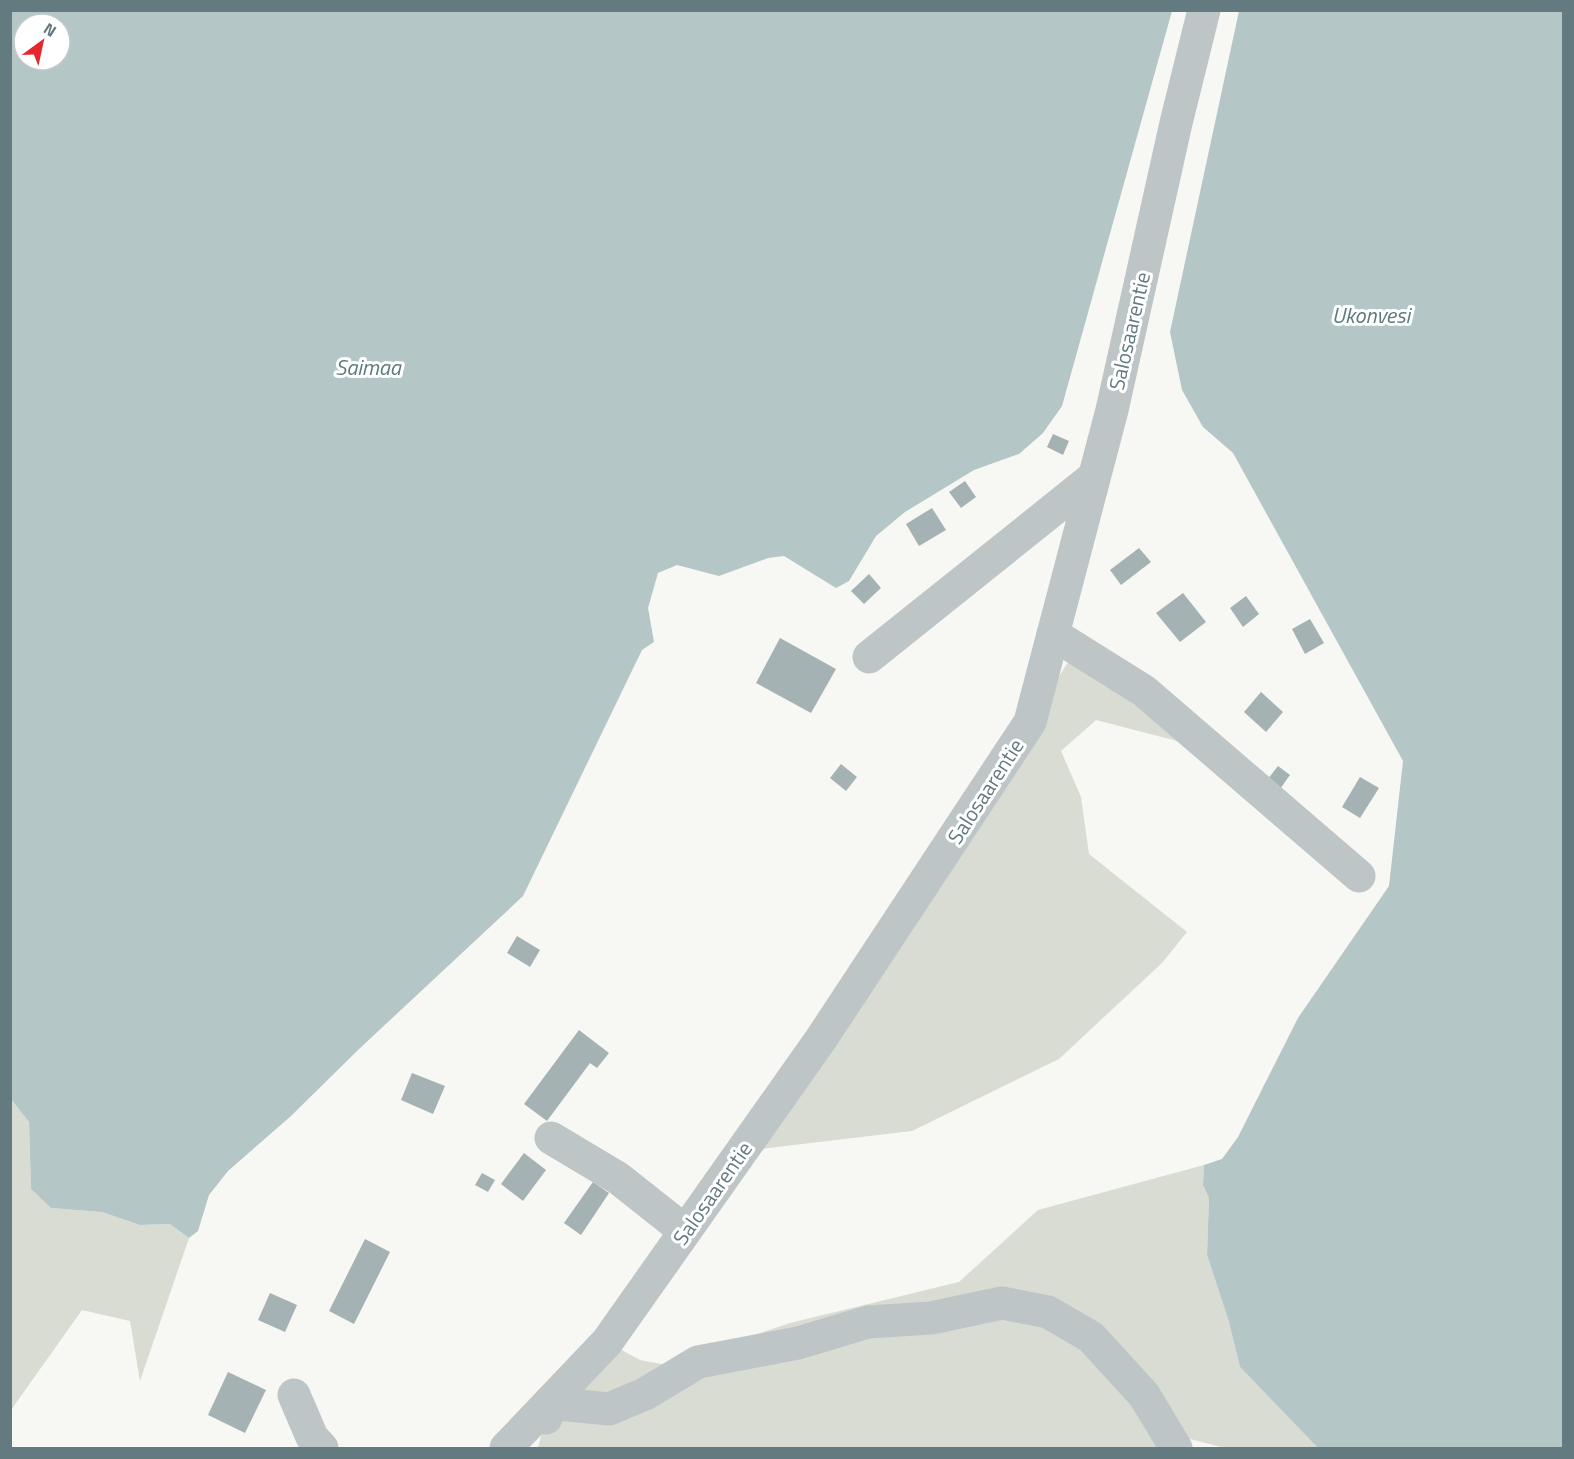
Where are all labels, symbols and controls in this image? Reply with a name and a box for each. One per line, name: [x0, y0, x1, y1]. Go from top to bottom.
north arrow: [12, 12, 72, 72]
text: N: [39, 16, 61, 43]
street label: Salosaarentie: [1100, 269, 1158, 393]
water label: Ukonvesi: [1332, 298, 1412, 332]
water label: Saimaa: [335, 350, 403, 384]
street label: Salosaarentie: [939, 732, 1031, 850]
street label: Salosaarentie: [664, 1135, 760, 1251]

